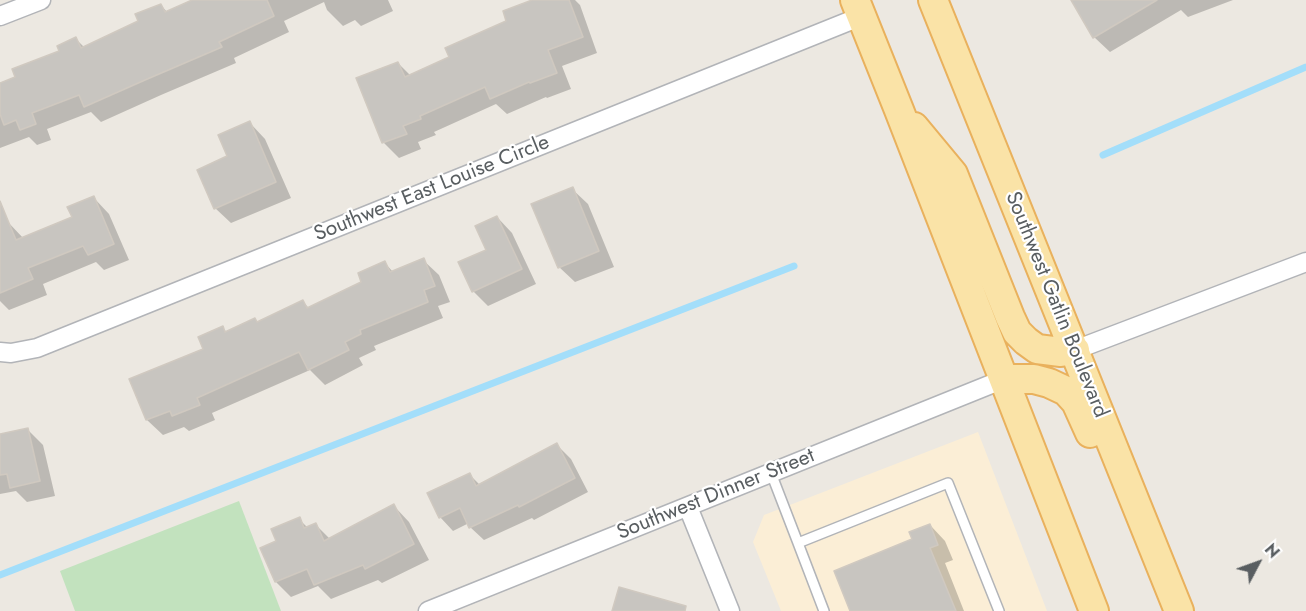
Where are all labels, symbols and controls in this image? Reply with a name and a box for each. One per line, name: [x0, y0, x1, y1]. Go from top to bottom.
street label: Southwest East Louise Circle: [311, 130, 553, 248]
street label: Southwest Gatlin Boulevard: [999, 188, 1113, 422]
street label: Southwest Dinner Street: [614, 444, 818, 546]
north arrow: [1228, 533, 1288, 593]
text: N: [1259, 539, 1285, 563]

